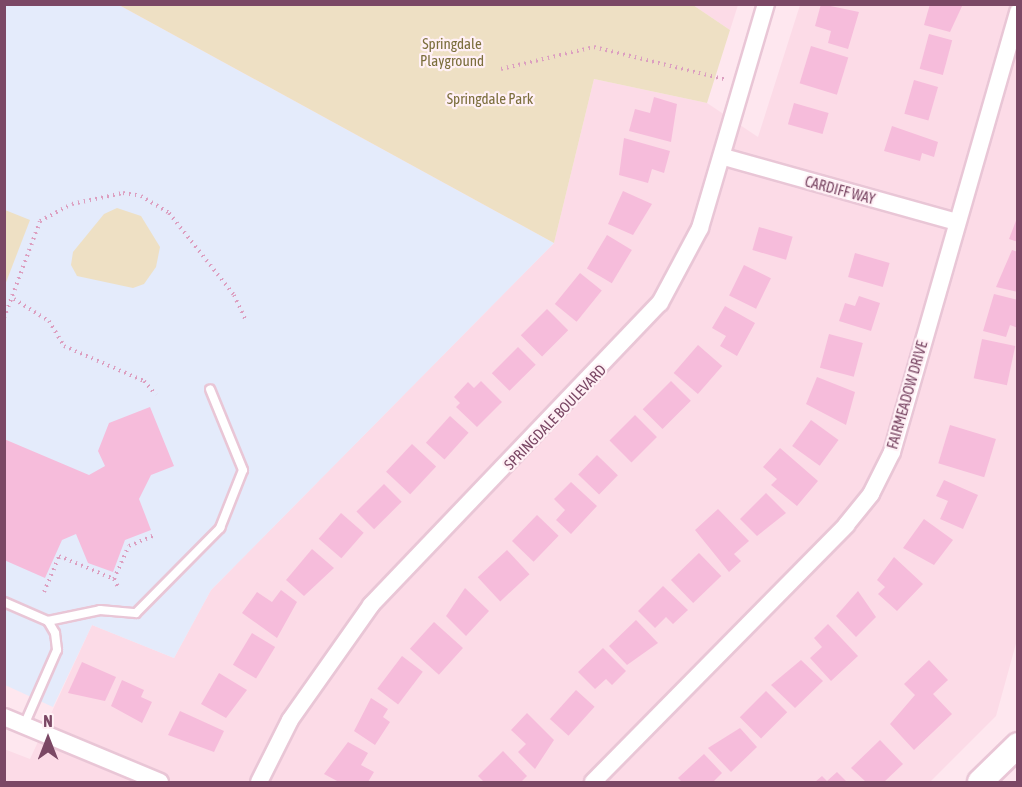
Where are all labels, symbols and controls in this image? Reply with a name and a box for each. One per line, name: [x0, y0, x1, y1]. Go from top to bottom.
park label: Springdale Playground: [420, 34, 484, 69]
park label: Springdale Park: [447, 90, 533, 108]
street label: CARDIFF WAY: [803, 172, 877, 208]
street label: FAIRMEADOW DRIVE: [883, 339, 931, 451]
street label: SPRINGDALE BOULEVARD: [500, 361, 610, 473]
north arrow: [18, 709, 78, 769]
text: N: [43, 712, 53, 730]

